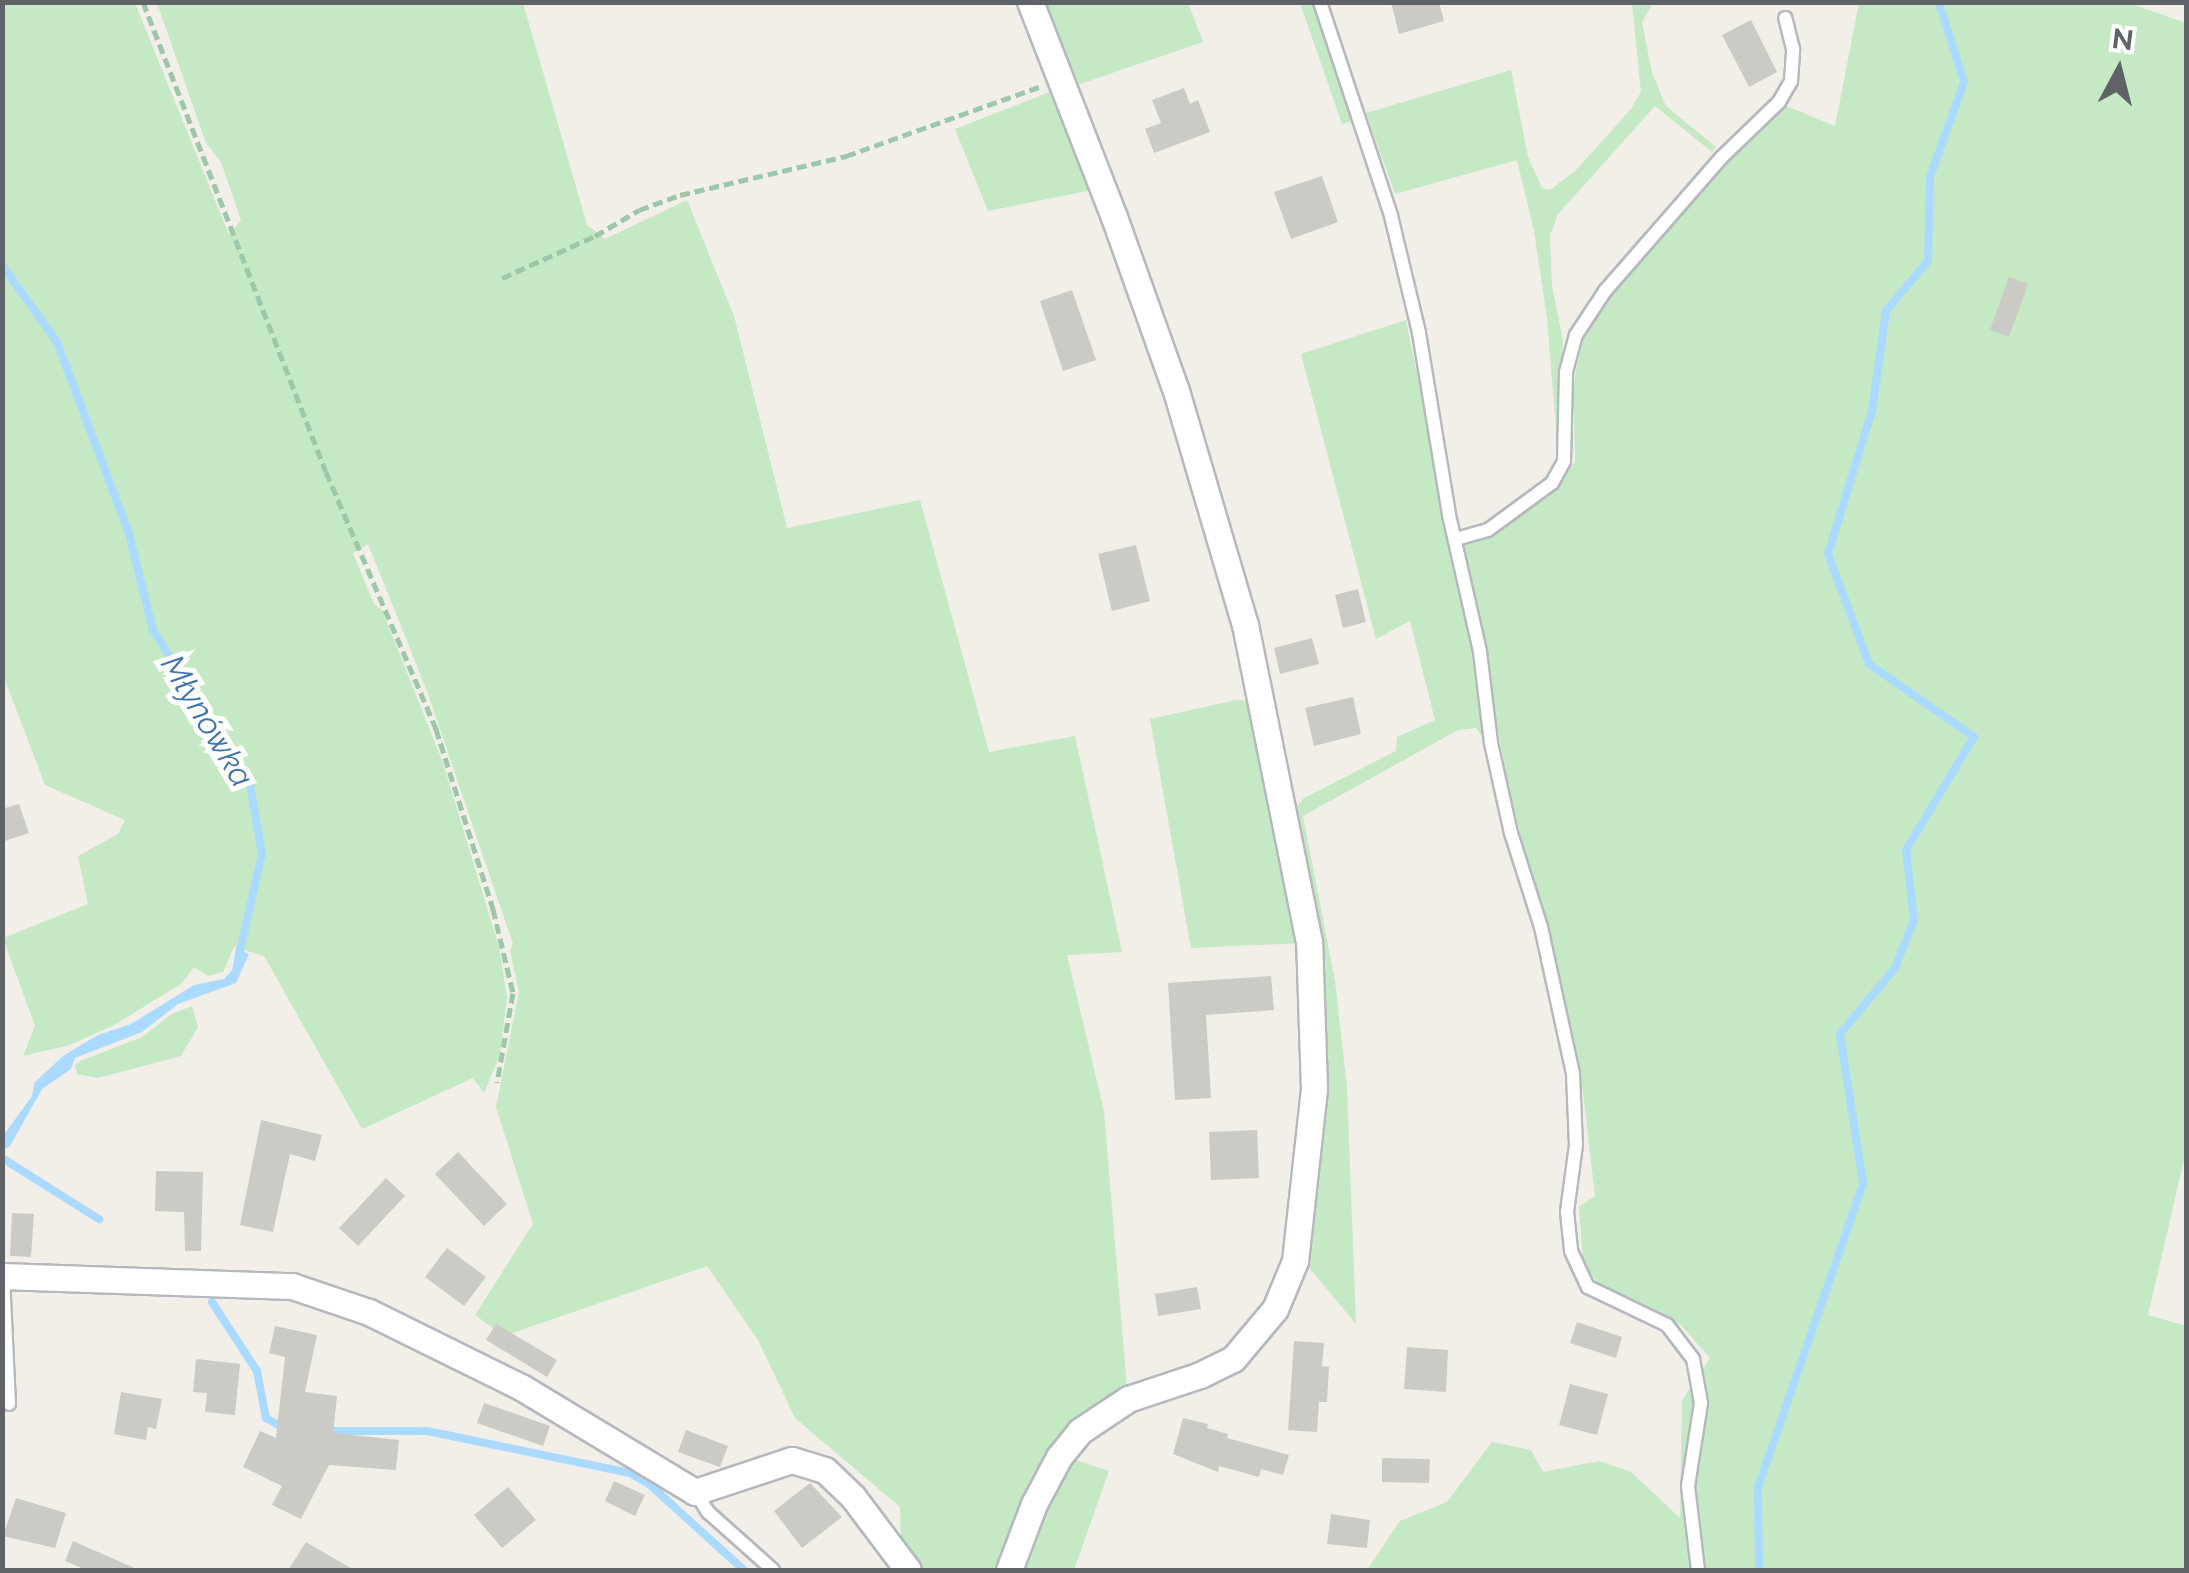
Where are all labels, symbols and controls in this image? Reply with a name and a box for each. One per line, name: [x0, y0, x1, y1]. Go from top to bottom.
north arrow: [2069, 20, 2169, 120]
text: N: [2110, 22, 2135, 57]
water label: Młynówka: [153, 648, 261, 794]

